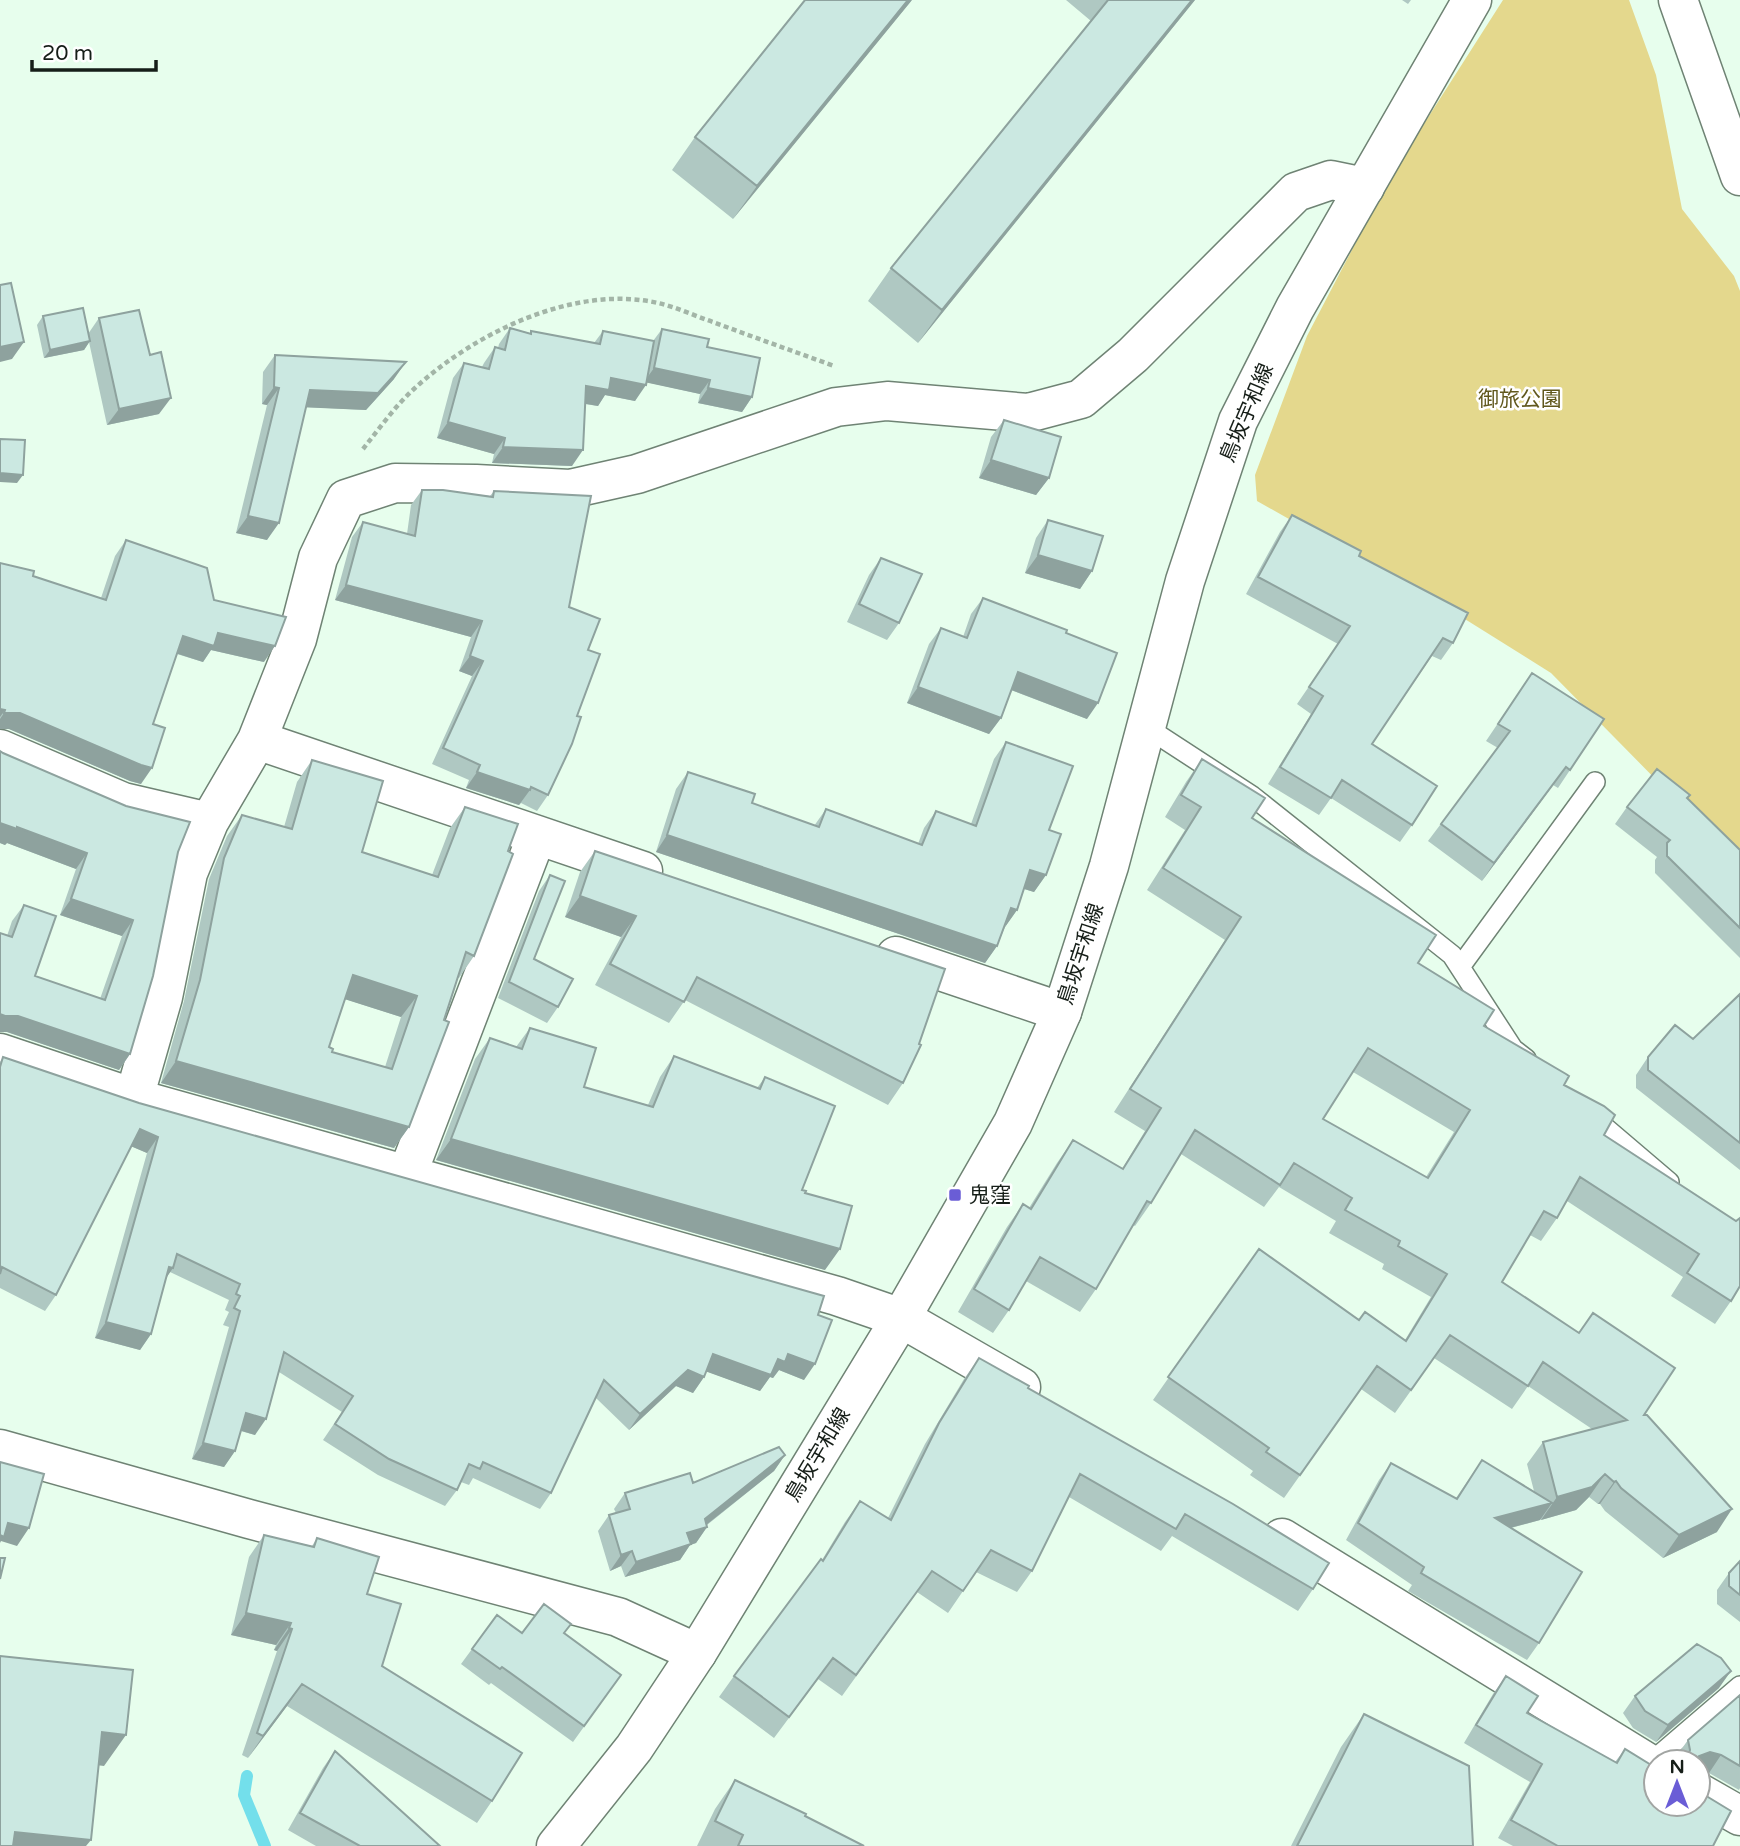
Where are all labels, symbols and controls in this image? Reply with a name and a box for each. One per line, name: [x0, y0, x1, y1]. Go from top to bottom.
scale bar: [32, 28, 156, 72]
text: 20 m: [42, 41, 93, 66]
street label: 鳥坂宇和線: [1215, 360, 1279, 466]
park label: 御旅公園: [1478, 387, 1562, 412]
street label: 鳥坂宇和線: [1053, 900, 1109, 1008]
place label: 鬼窪: [969, 1183, 1011, 1208]
marker: 鬼窪: [947, 1187, 963, 1203]
street label: 鳥坂宇和線: [780, 1404, 856, 1506]
north arrow: [1642, 1748, 1712, 1818]
text: N: [1669, 1756, 1685, 1778]

